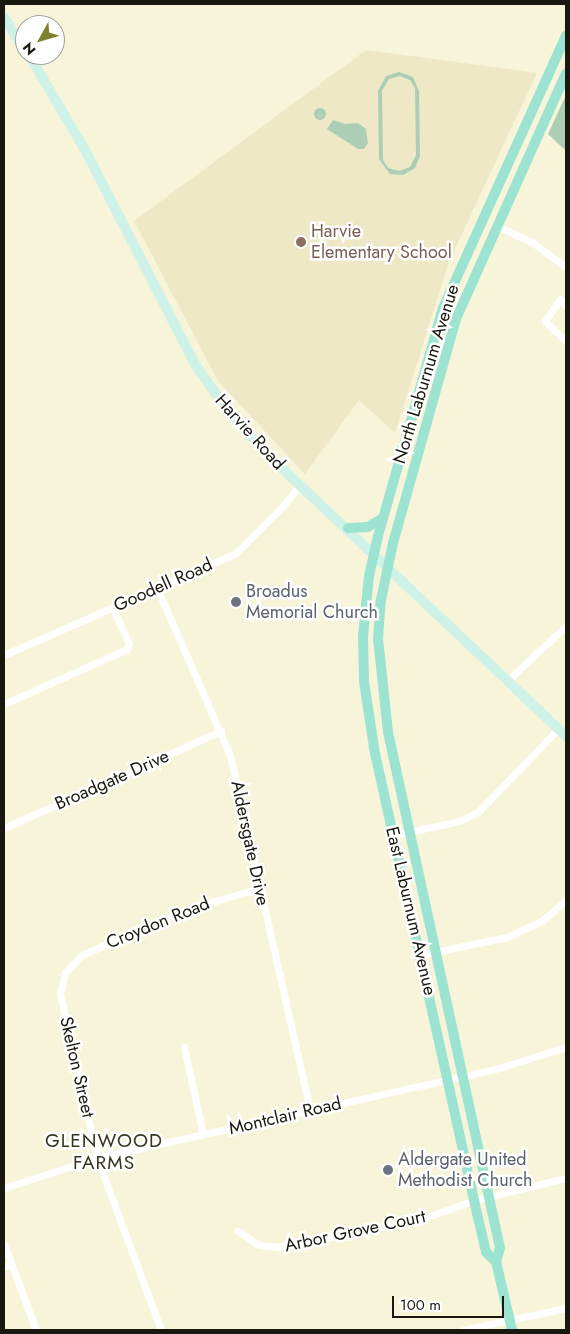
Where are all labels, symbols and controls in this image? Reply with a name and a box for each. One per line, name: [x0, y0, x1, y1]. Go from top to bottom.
north arrow: [15, 15, 65, 65]
text: N: [18, 38, 40, 59]
place label: Harvie Elementary School: [311, 221, 452, 264]
marker: Harvie Elementary School: [295, 236, 307, 248]
street label: North Laburnum Avenue: [388, 282, 464, 466]
street label: Harvie Road: [210, 390, 290, 474]
street label: Goodell Road: [110, 554, 216, 616]
place label: Broadus Memorial Church: [246, 581, 378, 624]
marker: Broadus Memorial Church: [230, 596, 242, 608]
street label: Broadgate Drive: [52, 745, 172, 815]
street label: Aldersgate Drive: [226, 779, 274, 907]
street label: East Laburnum Avenue: [381, 824, 441, 998]
street label: Croydon Road: [103, 892, 213, 954]
street label: Skelton Street: [55, 1014, 99, 1120]
street label: Montclair Road: [227, 1093, 343, 1139]
district label: GLENWOOD FARMS: [44, 1130, 164, 1174]
place label: Aldergate United Methodist Church: [398, 1149, 533, 1192]
marker: Aldergate United Methodist Church: [382, 1164, 394, 1176]
street label: Arbor Grove Court: [283, 1206, 427, 1256]
scale bar: [395, 1286, 508, 1318]
text: 100 m: [400, 1294, 441, 1316]

